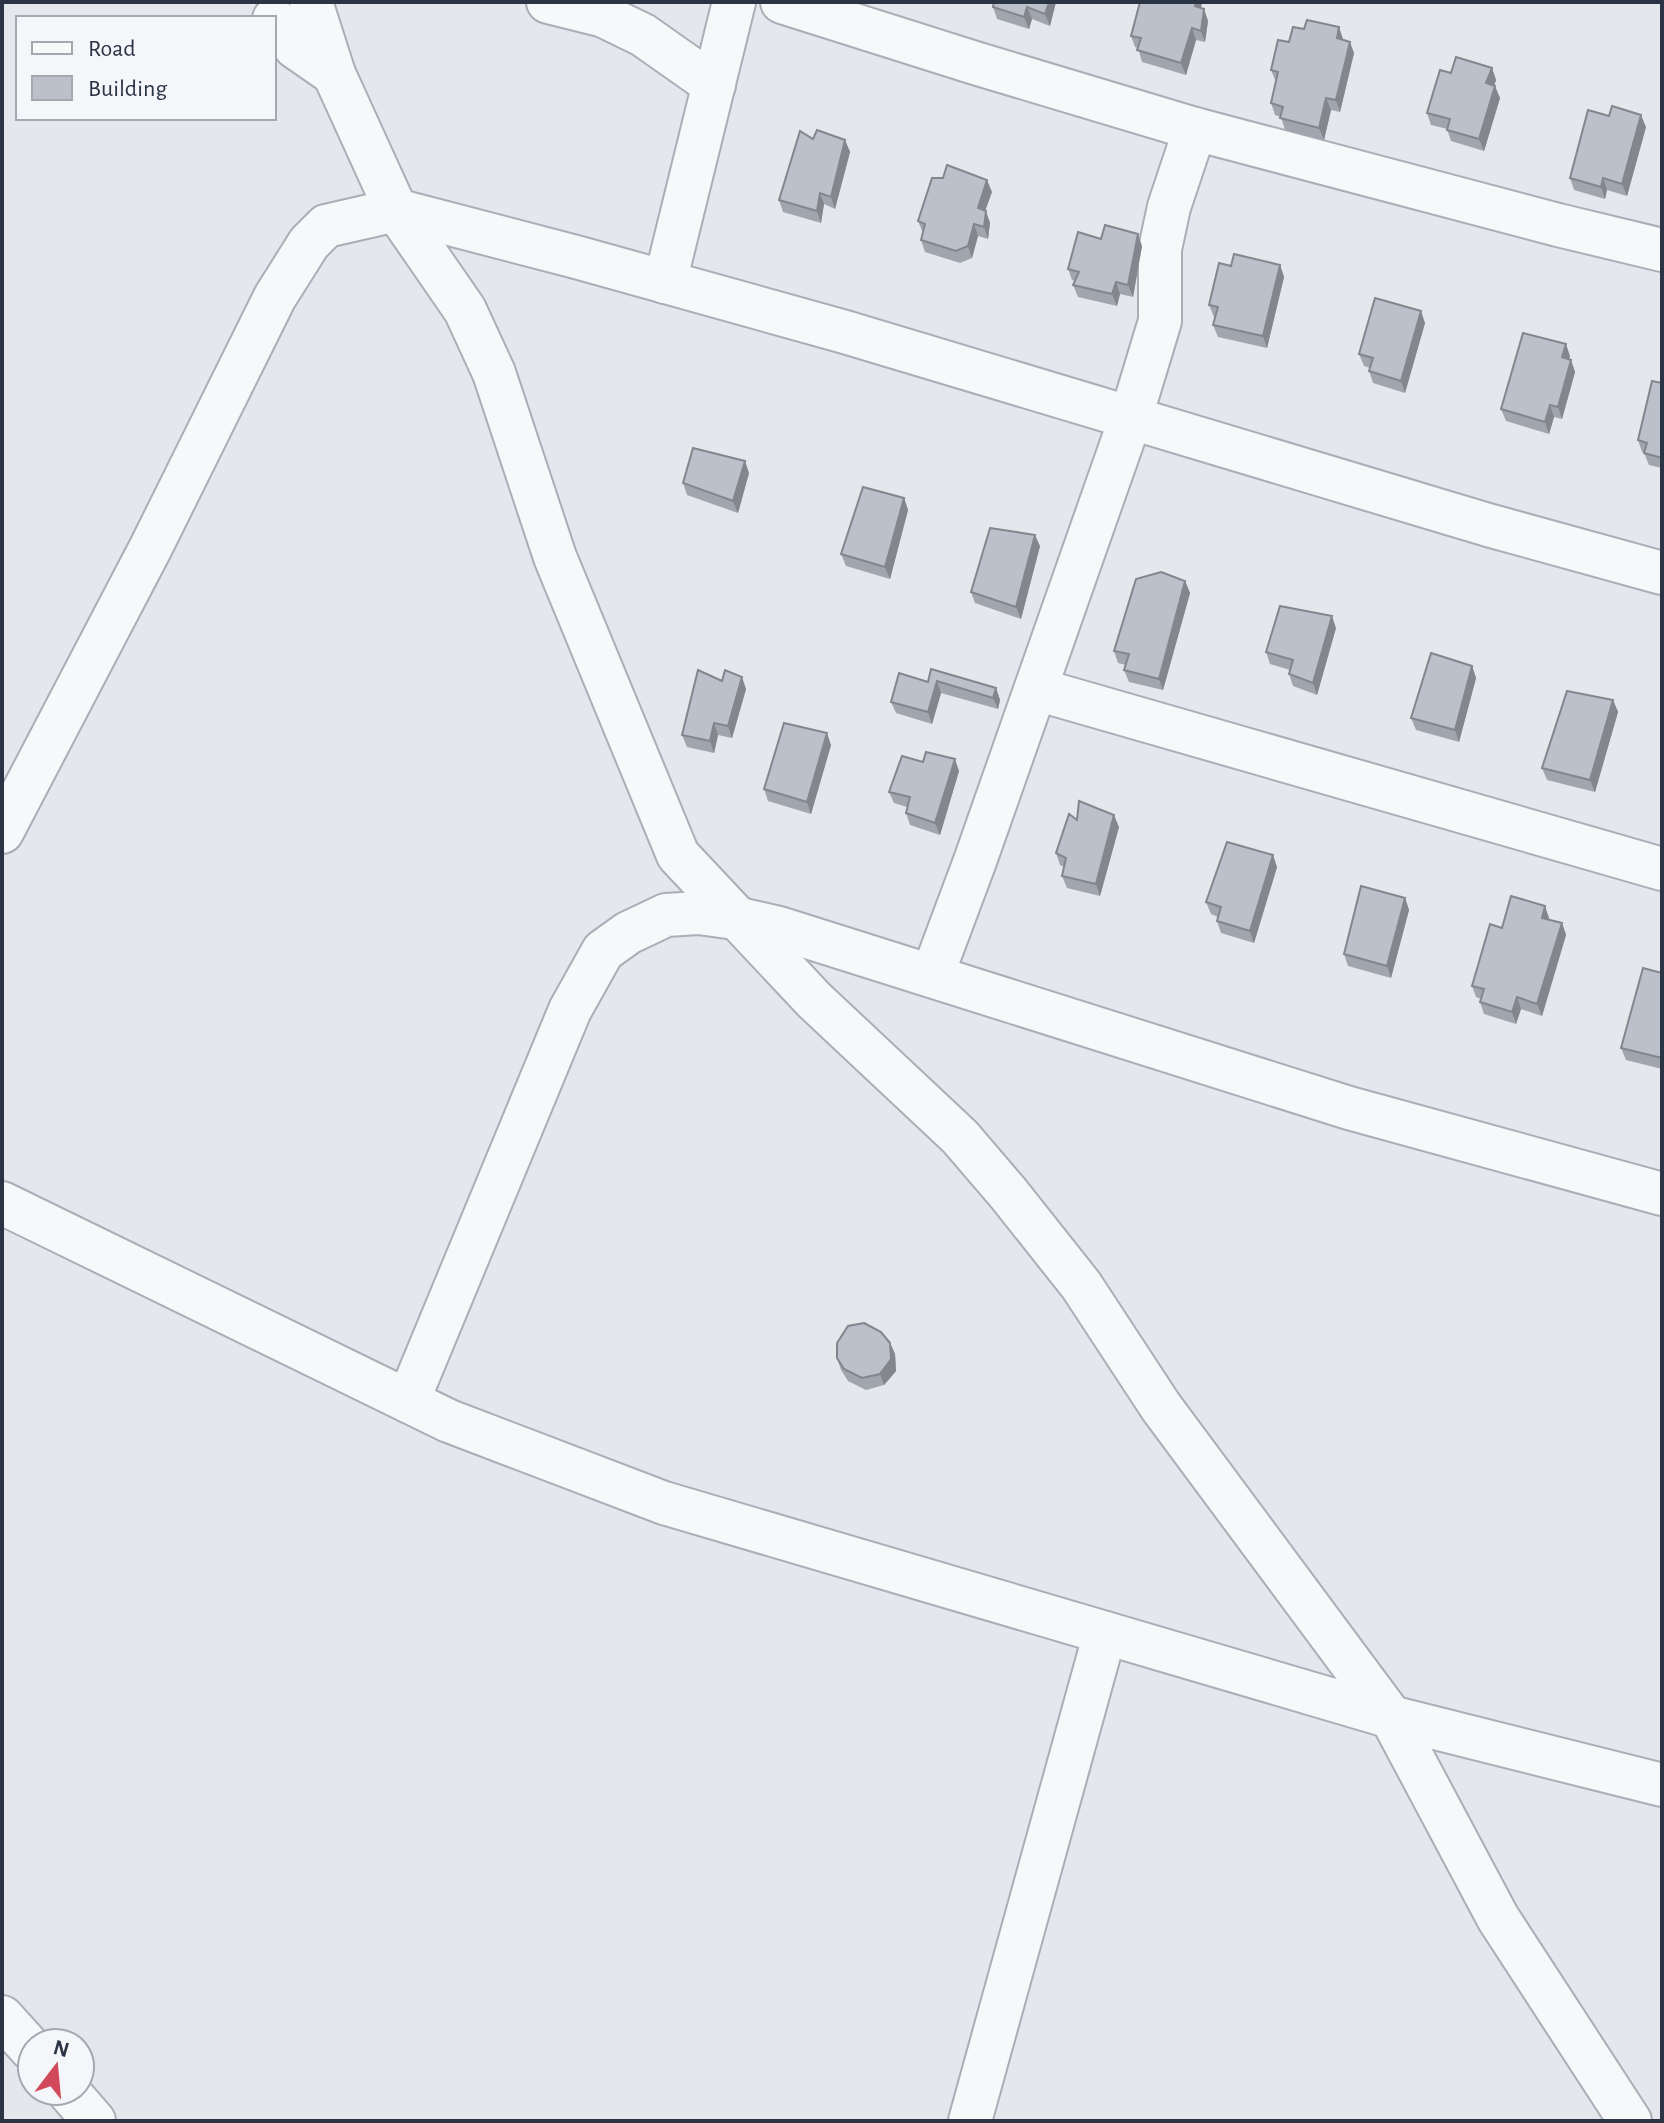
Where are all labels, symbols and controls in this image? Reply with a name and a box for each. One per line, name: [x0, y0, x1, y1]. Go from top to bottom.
legend: [16, 16, 276, 120]
text: Road: [88, 37, 136, 61]
text: Building: [88, 77, 167, 101]
north arrow: [16, 2027, 96, 2107]
text: N: [51, 2036, 72, 2061]

